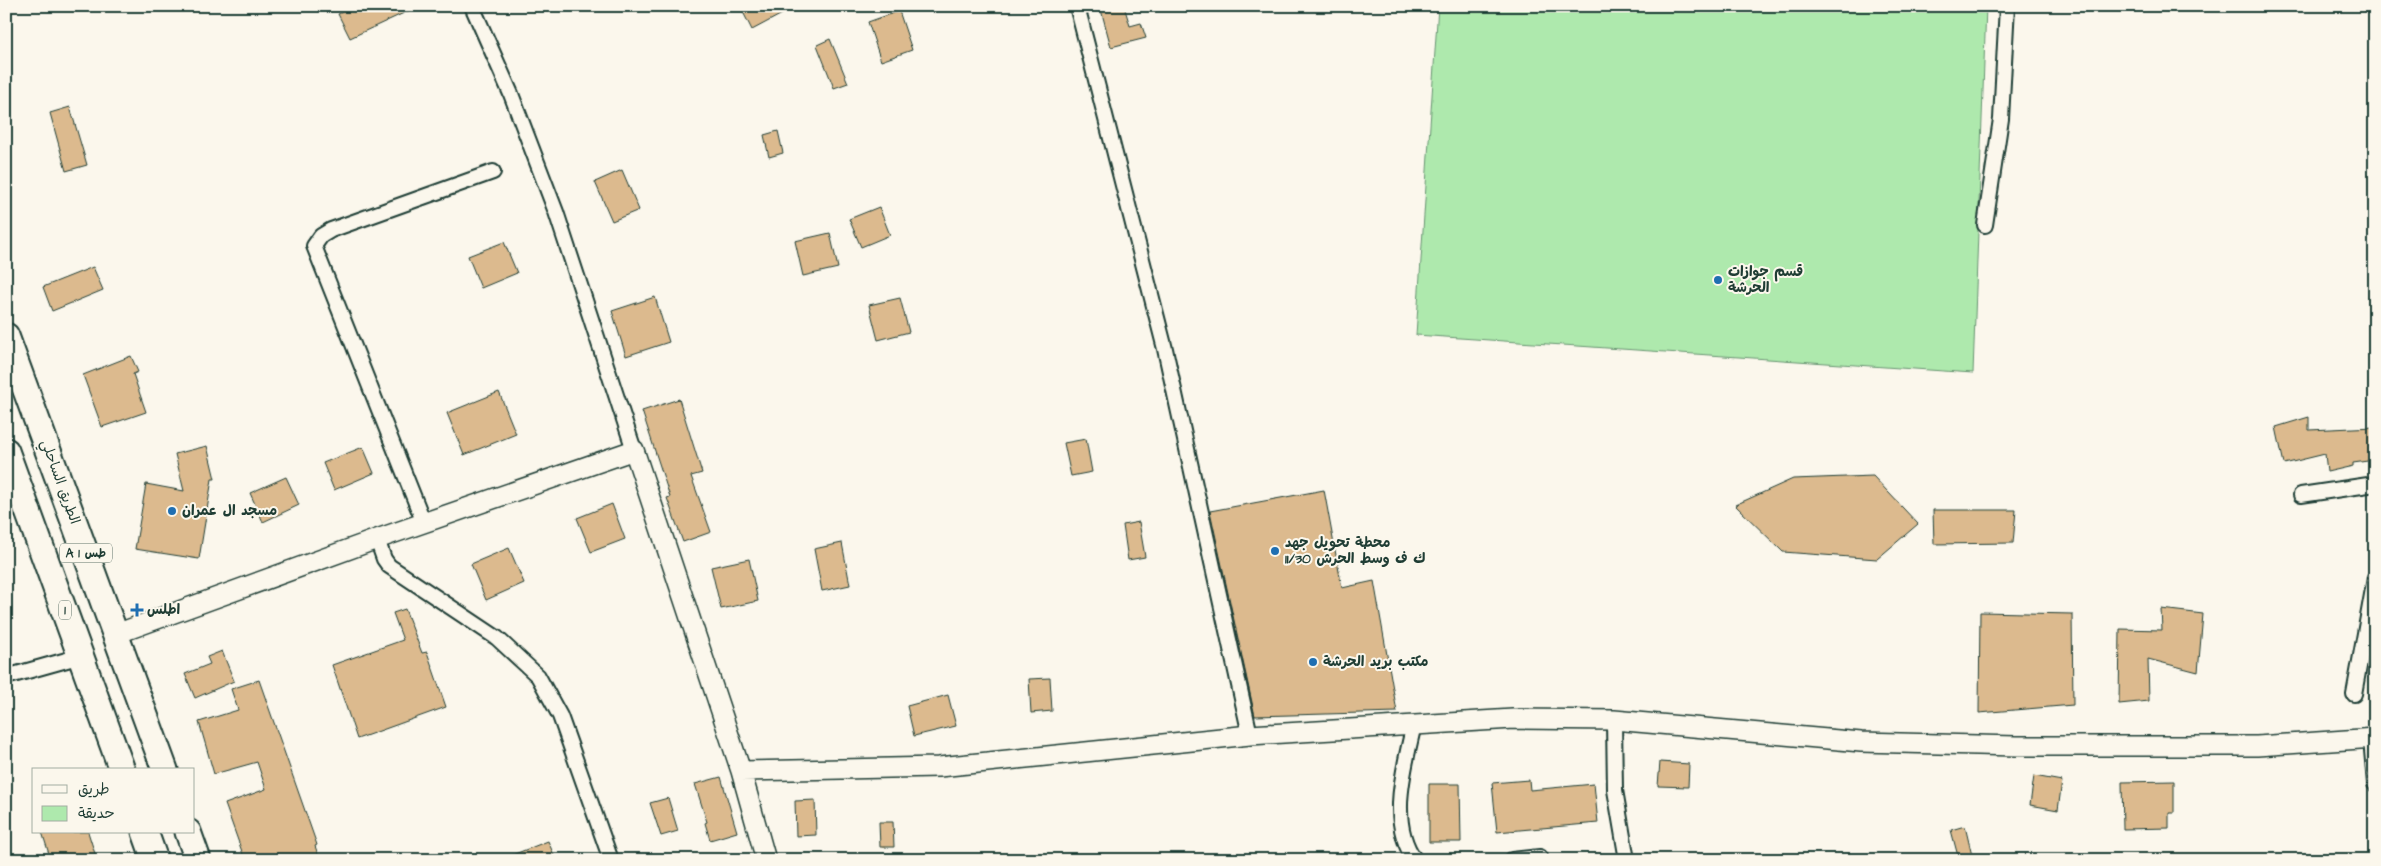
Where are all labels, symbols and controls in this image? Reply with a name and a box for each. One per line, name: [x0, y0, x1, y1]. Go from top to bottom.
place label: قسم جوازات الحرشة: [1728, 262, 1803, 298]
marker: قسم جوازات الحرشة: [1712, 274, 1724, 286]
street label: الطريق الساحلي: [34, 437, 85, 528]
place label: مسجد ال عمران: [182, 501, 277, 521]
marker: مسجد ال عمران: [166, 505, 178, 517]
place label: محطة تحويل جهد 11/30 ك ف وسط الحرش: [1285, 533, 1425, 569]
road number: A 1 طس: [60, 544, 112, 562]
marker: محطة تحويل جهد 11/30 ك ف وسط الحرش: [1269, 545, 1281, 557]
road number: 1: [59, 600, 71, 620]
place label: اطلس: [147, 600, 181, 620]
marker: اطلس: [131, 604, 143, 616]
place label: مكتب بريد الحرشة: [1323, 652, 1428, 672]
marker: مكتب بريد الحرشة: [1307, 656, 1319, 668]
legend: [32, 768, 195, 834]
text: طريق: [78, 779, 110, 800]
text: حديقة: [78, 803, 115, 824]

